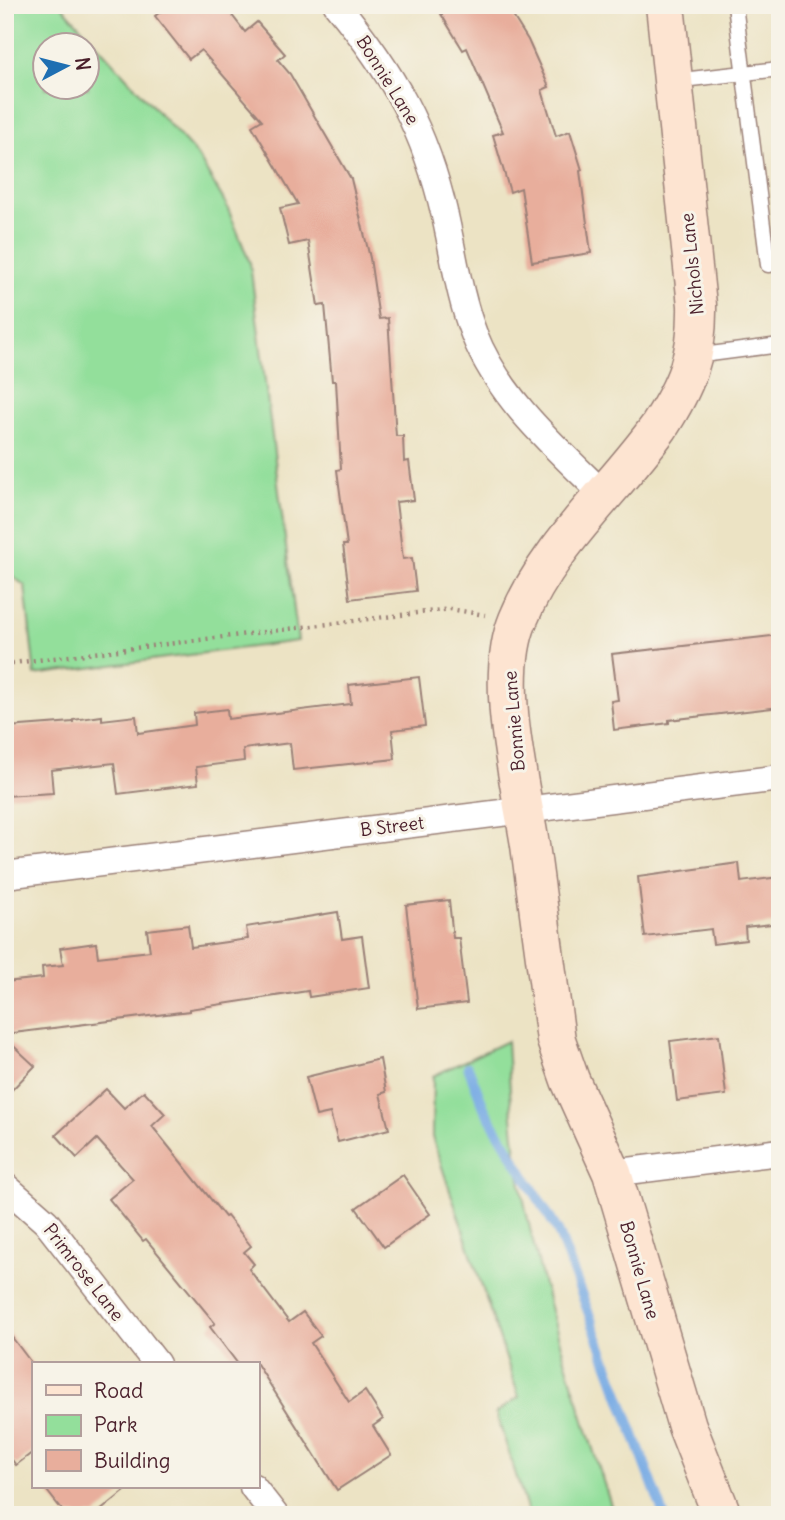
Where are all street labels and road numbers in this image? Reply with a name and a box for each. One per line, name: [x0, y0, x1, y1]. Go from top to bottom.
street label: Bonnie Lane: [352, 31, 424, 129]
street label: Nichols Lane: [675, 212, 709, 316]
street label: Bonnie Lane: [498, 670, 530, 772]
street label: B Street: [359, 811, 425, 841]
street label: Bonnie Lane: [615, 1218, 665, 1322]
street label: Primrose Lane: [39, 1219, 129, 1325]

